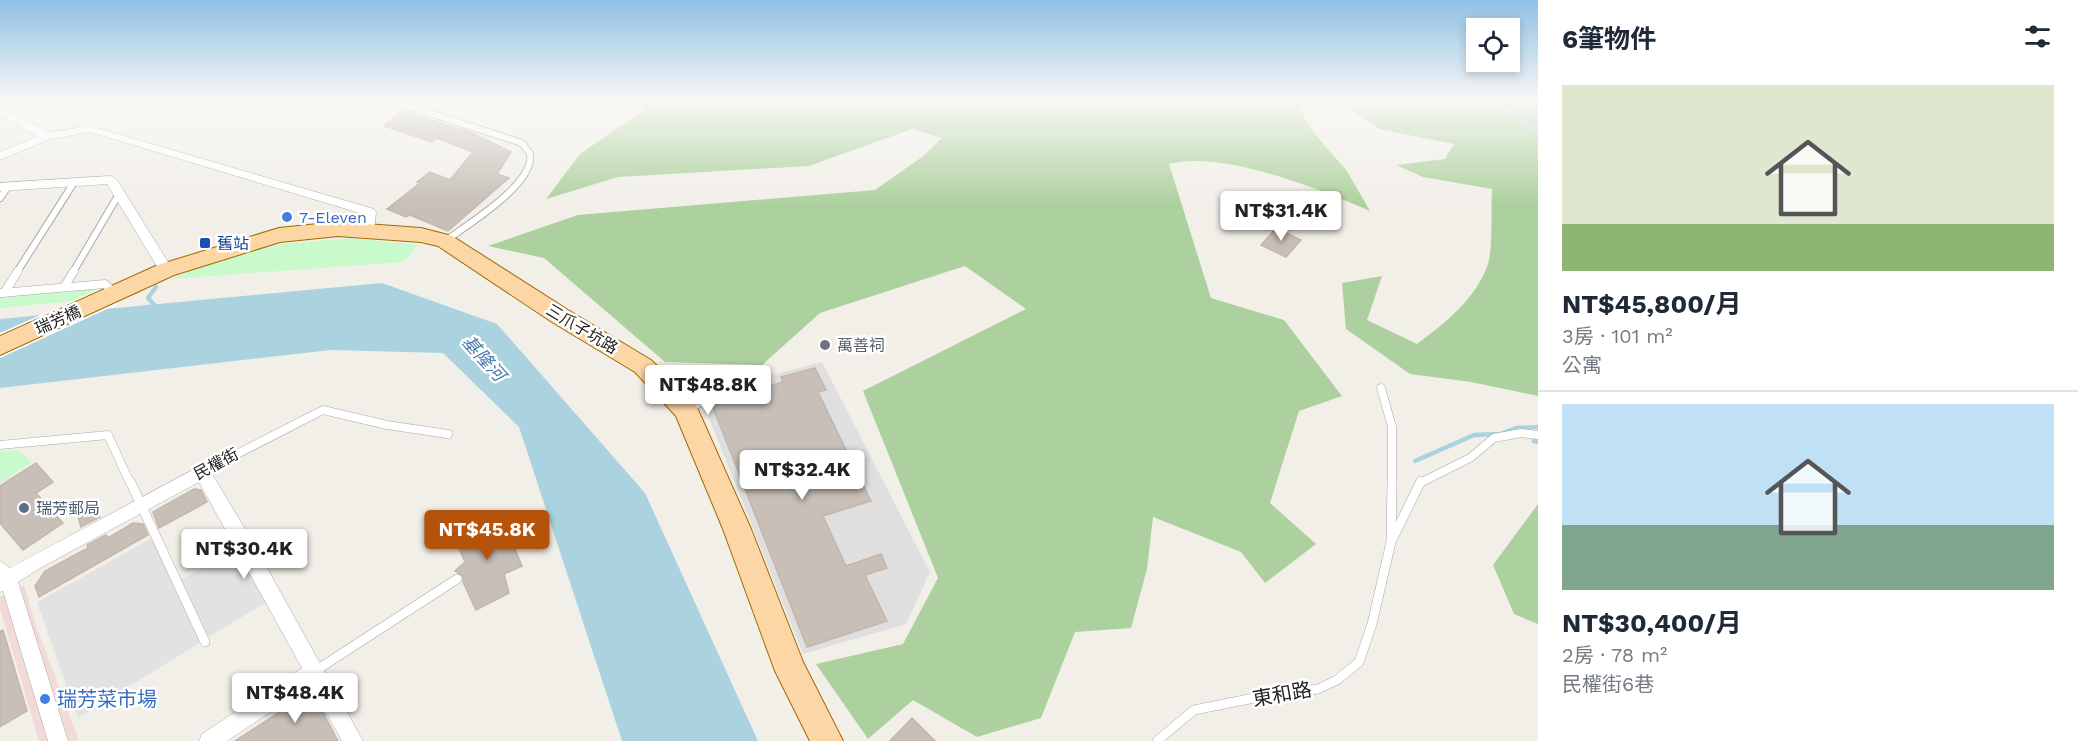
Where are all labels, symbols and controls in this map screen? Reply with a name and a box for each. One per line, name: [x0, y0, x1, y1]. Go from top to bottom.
map controls: [1466, 18, 1520, 72]
button: locate: [1466, 18, 1520, 72]
icon: filters: [2021, 20, 2054, 53]
text: 6筆物件: [1562, 24, 1656, 54]
icon: home: [1754, 124, 1862, 232]
pin: NT$31.4K: [1219, 191, 1343, 242]
text: NT$31.4K: [1234, 198, 1328, 222]
place label: 7-Eleven: [299, 208, 367, 227]
marker: 7-Eleven: [280, 210, 294, 224]
place label: 舊站: [217, 234, 249, 253]
marker: 舊站: [198, 236, 212, 250]
text: NT$45,800/月: [1562, 289, 1741, 319]
street label: 三爪子坑路: [543, 300, 621, 358]
street label: 瑞芳橋: [32, 302, 84, 338]
text: 3房 · 101 m²: [1562, 324, 1673, 348]
water label: 基隆河: [458, 331, 512, 387]
place label: 萬善祠: [837, 336, 885, 355]
marker: 萬善祠: [818, 338, 832, 352]
text: 公寓: [1562, 353, 1602, 377]
pin: NT$48.8K: [646, 365, 770, 416]
text: NT$48.8K: [659, 372, 757, 396]
icon: home: [1754, 443, 1862, 551]
street label: 民權街: [190, 444, 242, 484]
pin: NT$32.4K: [740, 450, 864, 501]
text: NT$32.4K: [754, 457, 850, 481]
place label: 瑞芳郵局: [36, 499, 100, 518]
marker: 瑞芳郵局: [17, 501, 31, 515]
pin: NT$45.8K: [425, 510, 549, 561]
text: NT$45.8K: [438, 517, 536, 541]
pin: NT$30.4K: [182, 529, 306, 580]
text: NT$30.4K: [195, 536, 293, 560]
text: NT$30,400/月: [1562, 608, 1742, 638]
text: 2房 · 78 m²: [1562, 643, 1667, 667]
text: 民權街6巷: [1562, 672, 1654, 696]
pin: NT$48.4K: [233, 673, 357, 724]
street label: 東和路: [1250, 677, 1314, 711]
text: NT$48.4K: [246, 680, 344, 704]
place label: 瑞芳菜市場: [57, 687, 157, 711]
marker: 瑞芳菜市場: [38, 692, 52, 706]

